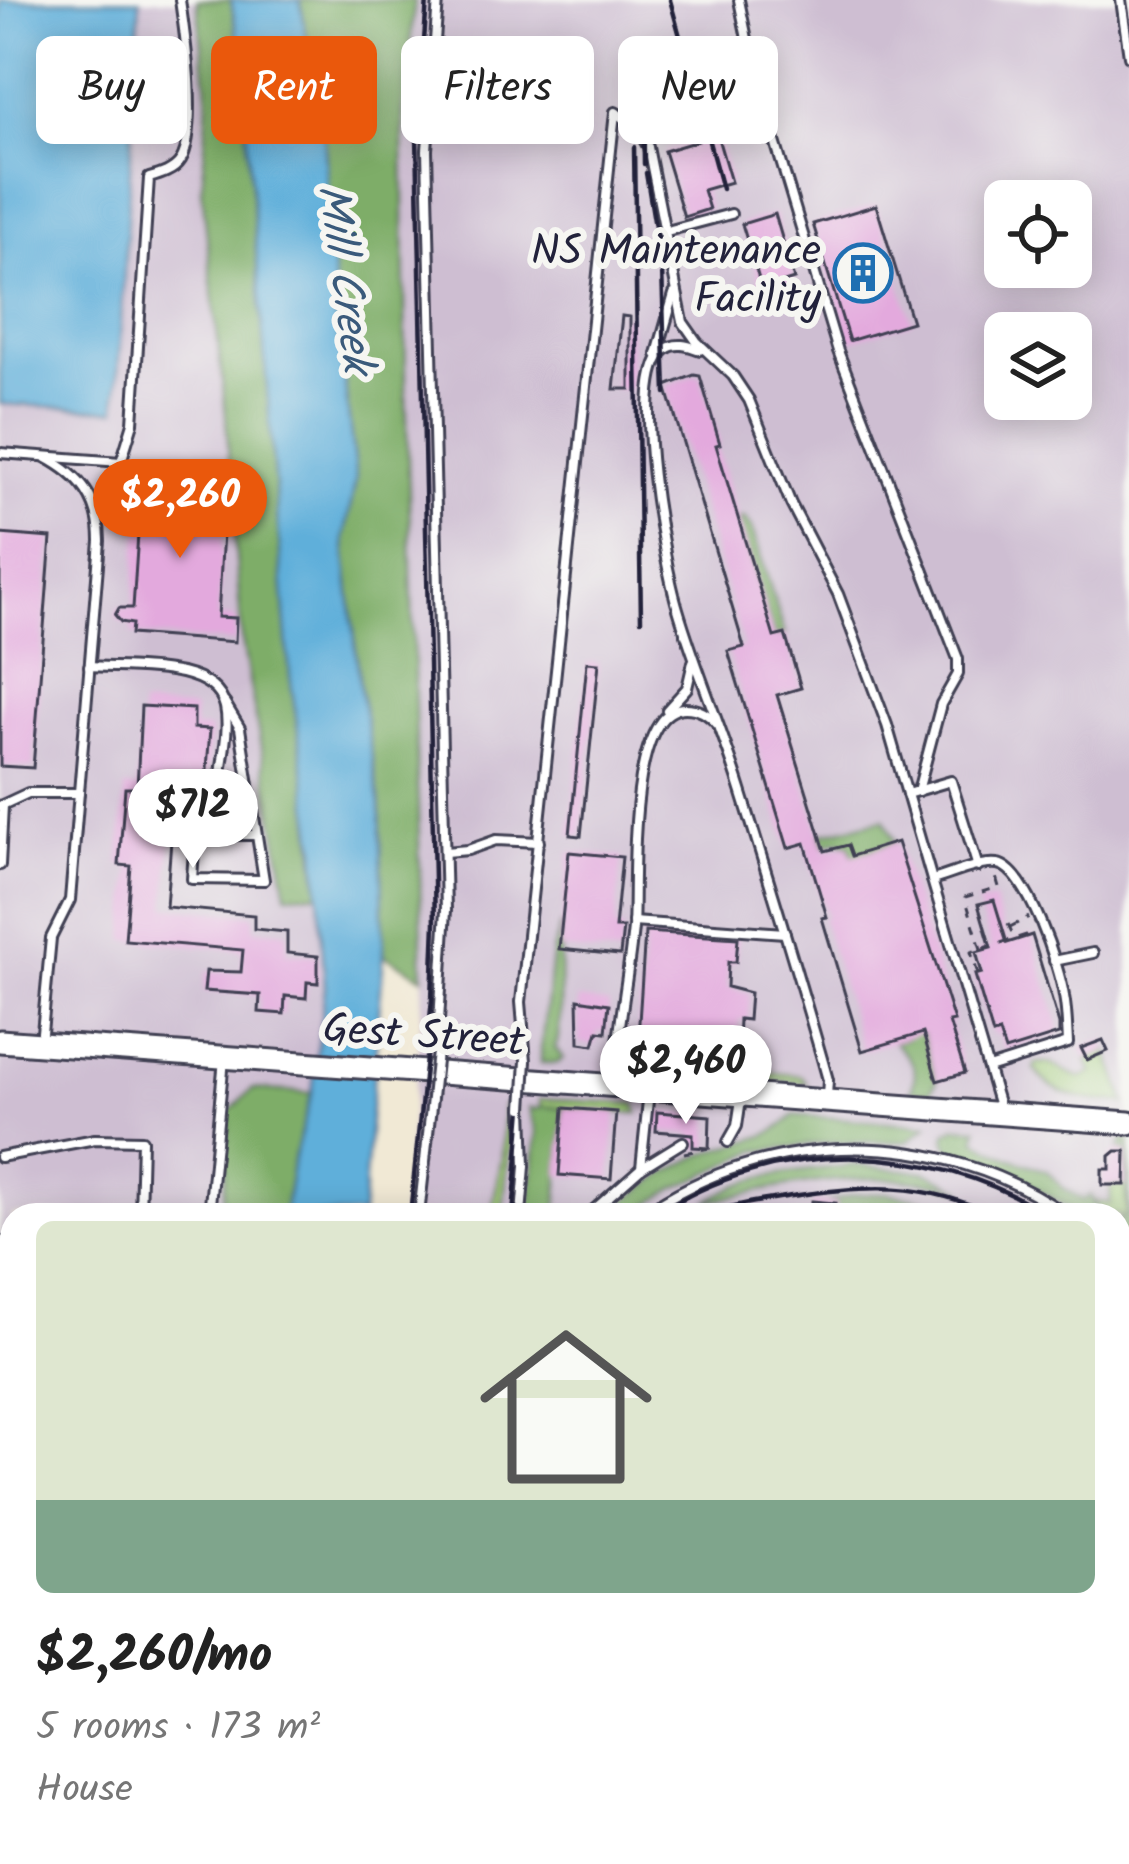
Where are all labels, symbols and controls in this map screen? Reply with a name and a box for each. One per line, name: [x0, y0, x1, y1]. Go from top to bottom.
chip: Buy: [36, 36, 187, 144]
chip: Rent: [211, 36, 377, 144]
chip: Filters: [401, 36, 594, 144]
chip: New: [618, 36, 778, 144]
water label: Mill Creek: [294, 180, 393, 383]
map controls: [984, 180, 1092, 420]
button: locate: [984, 180, 1092, 288]
place label: NS Maintenance Facility: [531, 219, 821, 334]
building icon: NS Maintenance Facility: [832, 242, 894, 304]
button: layers: [984, 312, 1092, 420]
pin: $2,260: [82, 459, 278, 561]
text: $2,260: [120, 467, 240, 529]
pin: $712: [122, 769, 264, 871]
text: $712: [155, 777, 231, 839]
street label: Gest Street: [321, 996, 528, 1077]
pin: $2,460: [588, 1025, 784, 1127]
text: $2,460: [627, 1033, 745, 1095]
icon: home: [458, 1299, 674, 1515]
text: $2,260/mo: [36, 1617, 272, 1698]
text: 5 rooms · 173 m²: [36, 1698, 320, 1760]
text: House: [36, 1760, 133, 1822]

